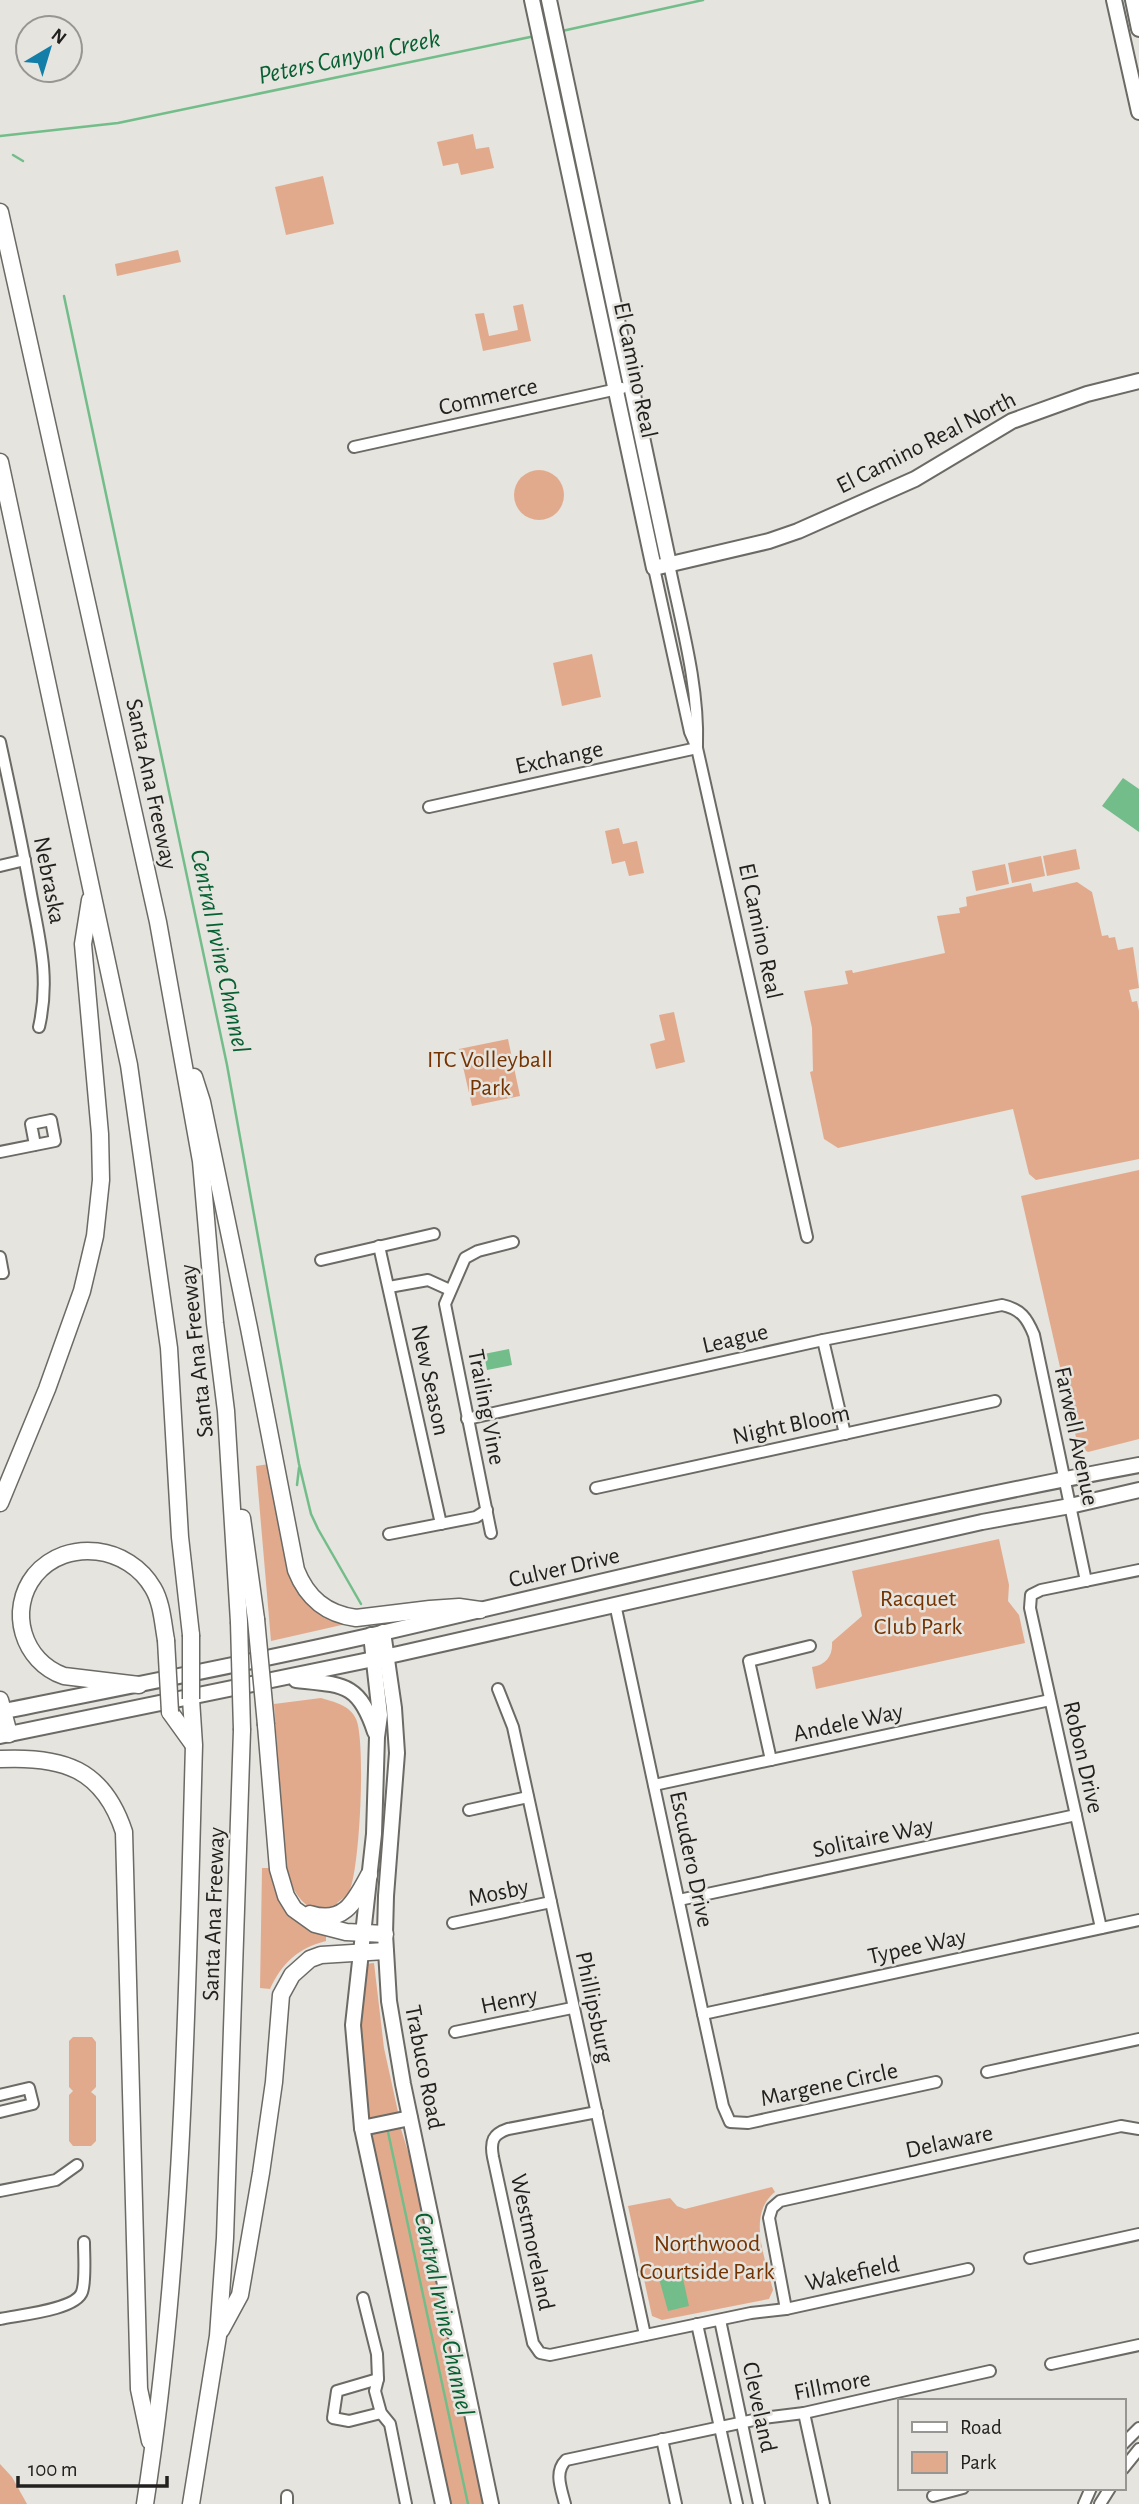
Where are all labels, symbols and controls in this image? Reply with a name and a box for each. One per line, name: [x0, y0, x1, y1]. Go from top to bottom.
north arrow: [14, 14, 84, 84]
text: N: [47, 25, 70, 48]
water label: Peters Canyon Creek: [256, 25, 443, 89]
street label: El Camino Real: [609, 300, 661, 440]
street label: Commerce: [436, 374, 540, 420]
street label: El Camino Real North: [833, 387, 1020, 498]
street label: Santa Ana Freeway: [121, 697, 181, 872]
street label: Exchange: [513, 737, 605, 779]
street label: Nebraska: [29, 835, 69, 926]
water label: Central Irvine Channel: [186, 847, 254, 1055]
street label: El Camino Real: [734, 861, 786, 1001]
park label: ITC Volleyball Park: [427, 1048, 553, 1100]
street label: Santa Ana Freeway: [176, 1263, 218, 1439]
street label: League: [700, 1320, 770, 1358]
street label: New Season: [407, 1322, 453, 1438]
street label: Trailing Vine: [463, 1347, 509, 1467]
street label: Farwell Avenue: [1050, 1365, 1102, 1508]
street label: Night Bloom: [730, 1401, 852, 1449]
street label: Culver Drive: [507, 1544, 622, 1592]
park label: Racquet Club Park: [874, 1587, 962, 1639]
street label: Robon Drive: [1058, 1699, 1108, 1816]
street label: Andele Way: [791, 1700, 905, 1746]
street label: Escudero Drive: [665, 1789, 717, 1930]
street label: Solitaire Way: [811, 1813, 936, 1862]
street label: Santa Ana Freeway: [199, 1827, 229, 2001]
street label: Mosby: [466, 1875, 531, 1911]
street label: Typee Way: [866, 1925, 969, 1969]
street label: Phillipsburg: [571, 1949, 618, 2065]
street label: Henry: [479, 1983, 540, 2019]
street label: Trabuco Road: [400, 2003, 448, 2131]
street label: Margene Circle: [758, 2059, 900, 2111]
street label: Delaware: [903, 2121, 995, 2163]
street label: Westmoreland: [506, 2172, 558, 2313]
water label: Central Irvine Channel: [410, 2210, 478, 2418]
park label: Northwood Courtside Park: [640, 2232, 774, 2284]
street label: Wakefield: [803, 2252, 901, 2296]
street label: Cleveland: [738, 2360, 780, 2455]
street label: Fillmore: [792, 2367, 873, 2405]
legend: [898, 2399, 1125, 2490]
text: Road: [960, 2417, 1002, 2438]
scale bar: [18, 2444, 166, 2488]
text: Park: [960, 2452, 997, 2473]
text: 100 m: [28, 2459, 78, 2480]

